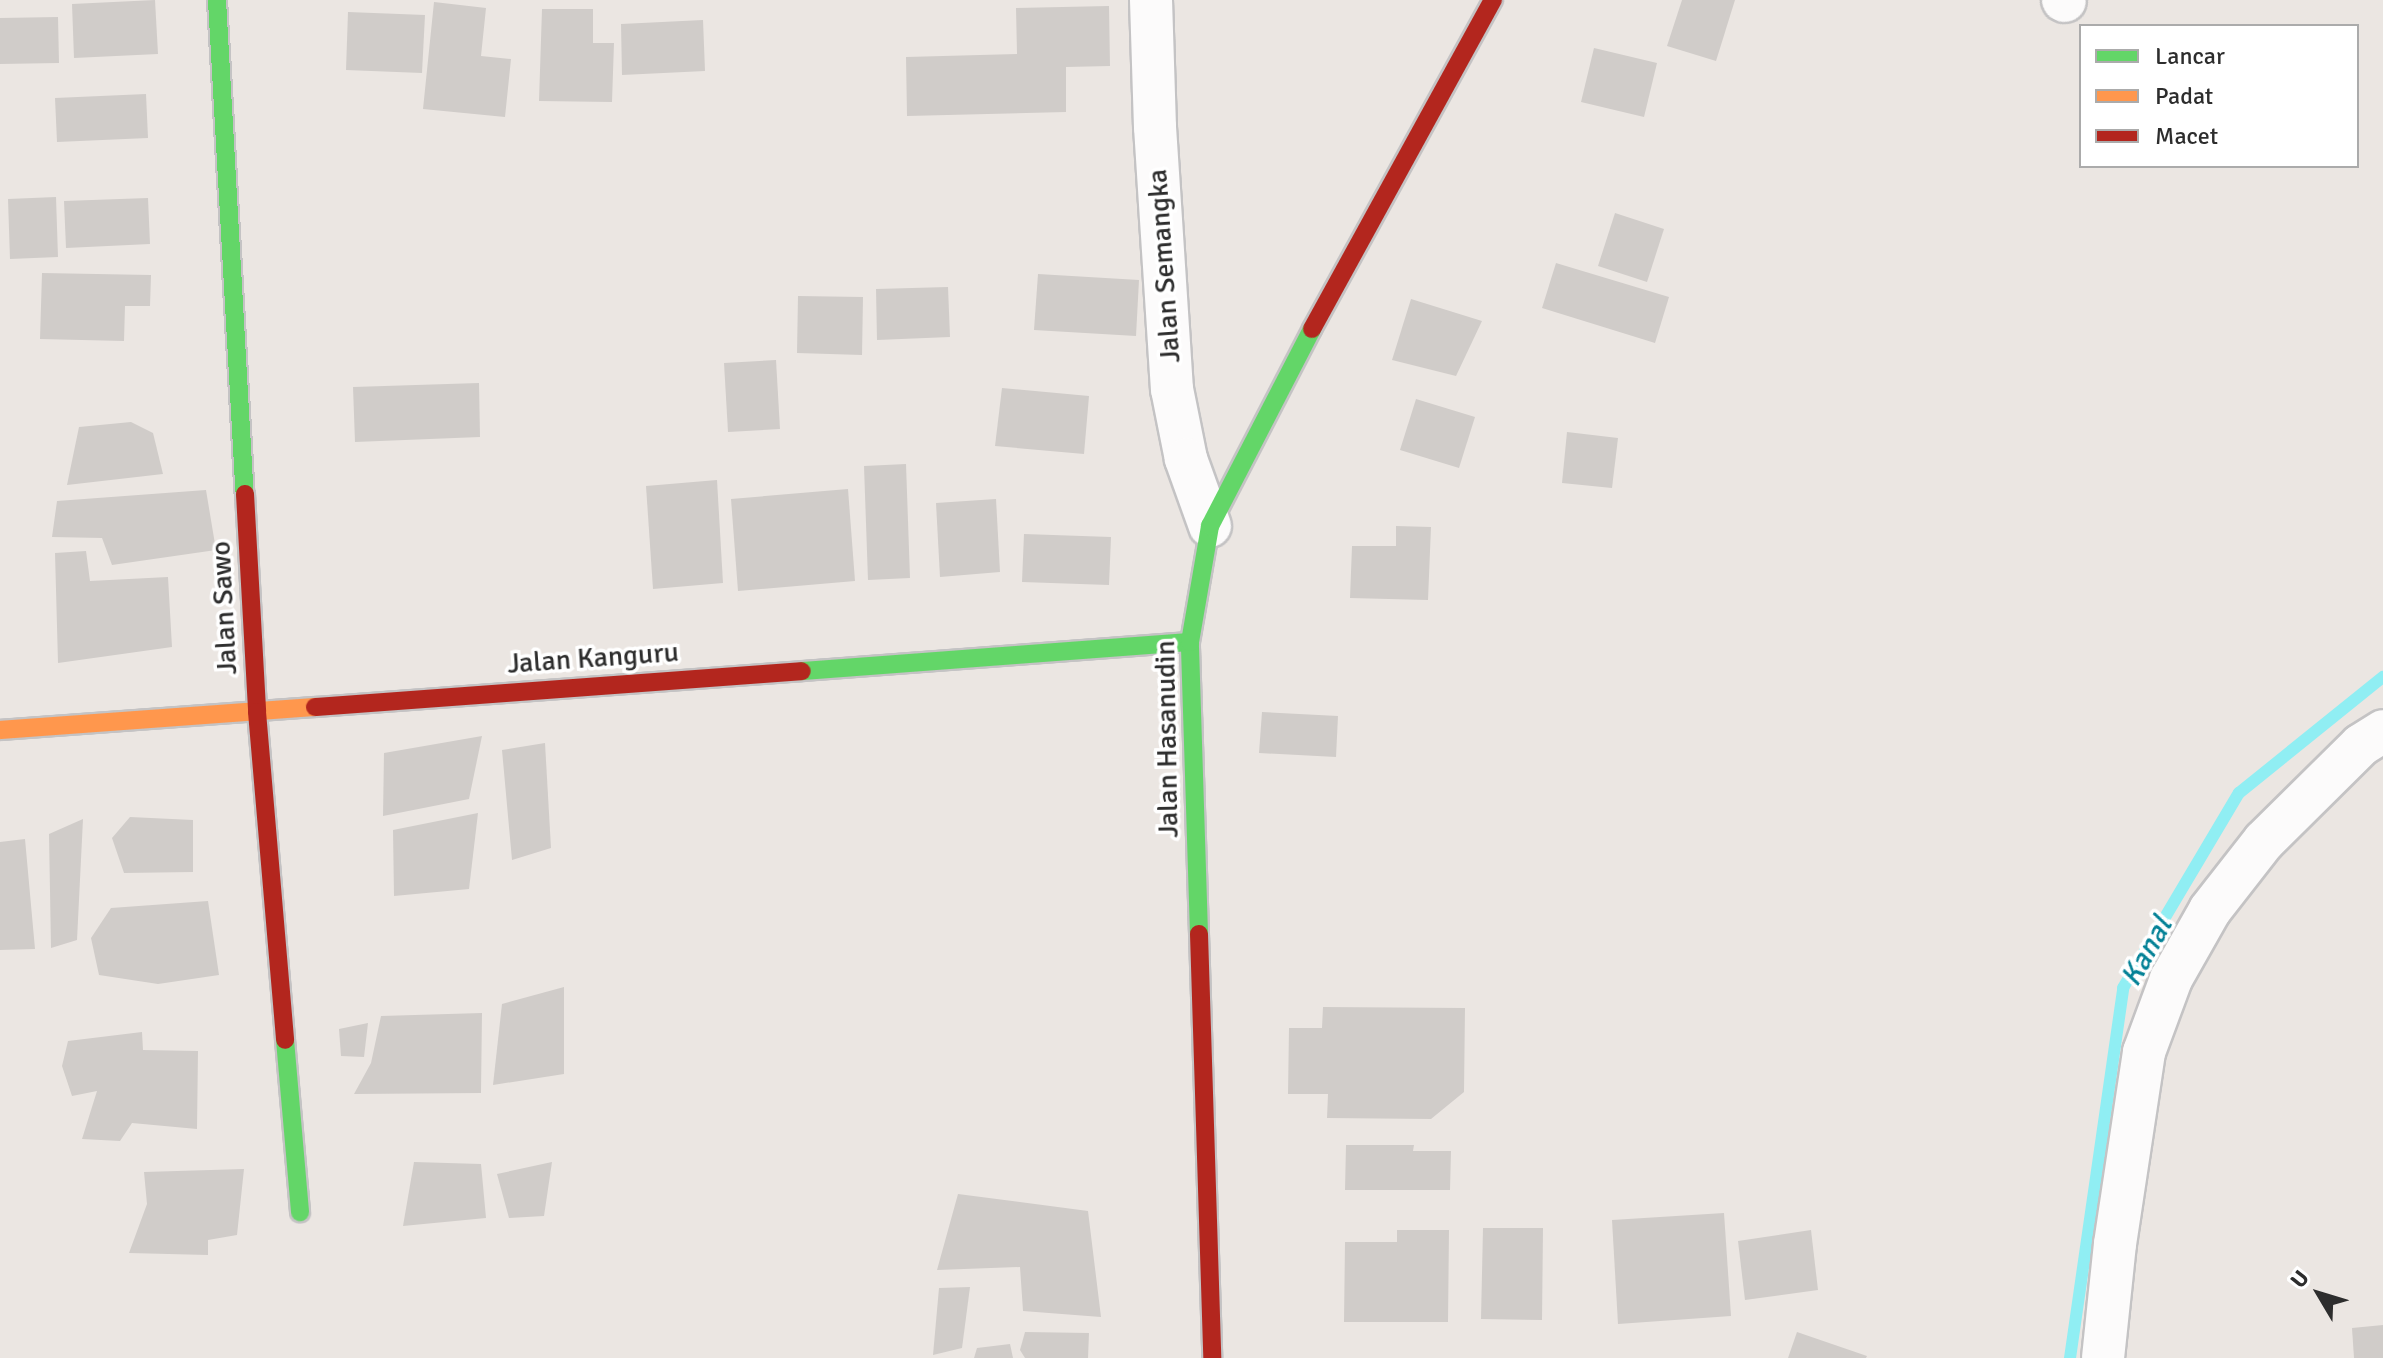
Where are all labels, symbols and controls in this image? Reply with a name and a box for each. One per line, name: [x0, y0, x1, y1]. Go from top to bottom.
legend: [2079, 24, 2359, 168]
text: Lancar: [2155, 41, 2225, 71]
text: Padat: [2155, 81, 2213, 111]
text: Macet: [2155, 121, 2218, 151]
street label: Jalan Semangka: [1140, 168, 1188, 364]
street label: Jalan Sawo: [204, 540, 244, 676]
street label: Jalan Kanguru: [506, 635, 680, 681]
street label: Jalan Hasanudin: [1148, 640, 1186, 838]
water label: Kanal: [2113, 911, 2181, 993]
north arrow: [2279, 1254, 2359, 1334]
text: U: [2284, 1265, 2315, 1293]

